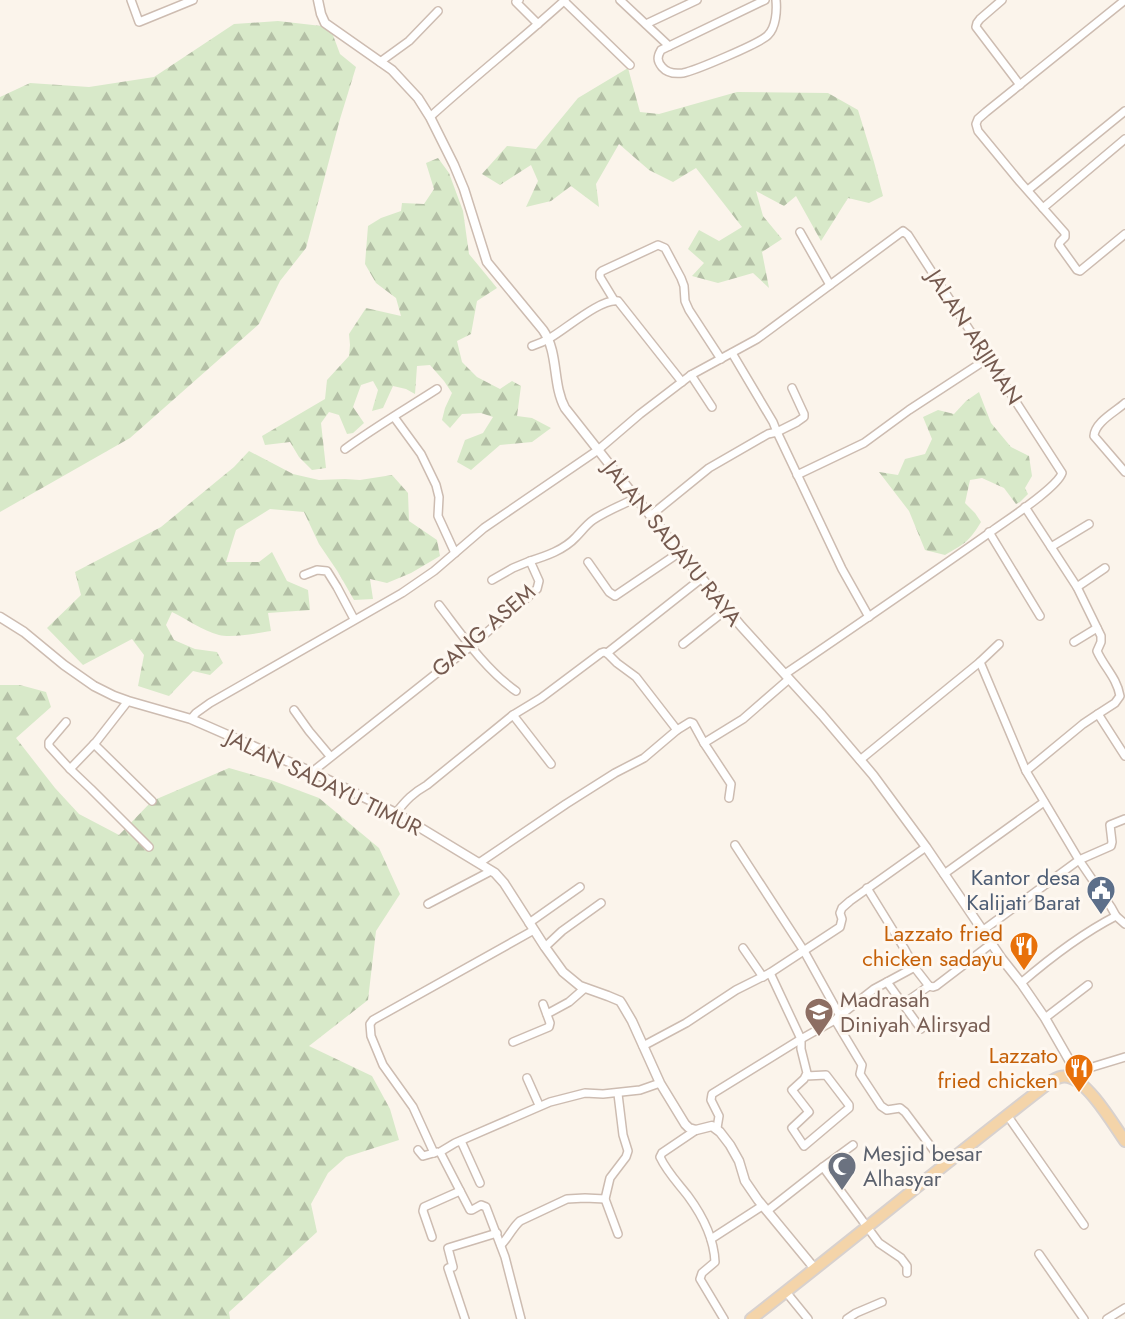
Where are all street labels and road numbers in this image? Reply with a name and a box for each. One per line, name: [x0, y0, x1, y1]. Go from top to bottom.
street label: JALAN ARJIMAN: [918, 261, 1031, 411]
street label: JALAN SADAYU RAYA: [594, 451, 750, 633]
street label: GANG ASEM: [424, 576, 542, 684]
street label: JALAN SADAYU TIMUR: [218, 719, 428, 844]

